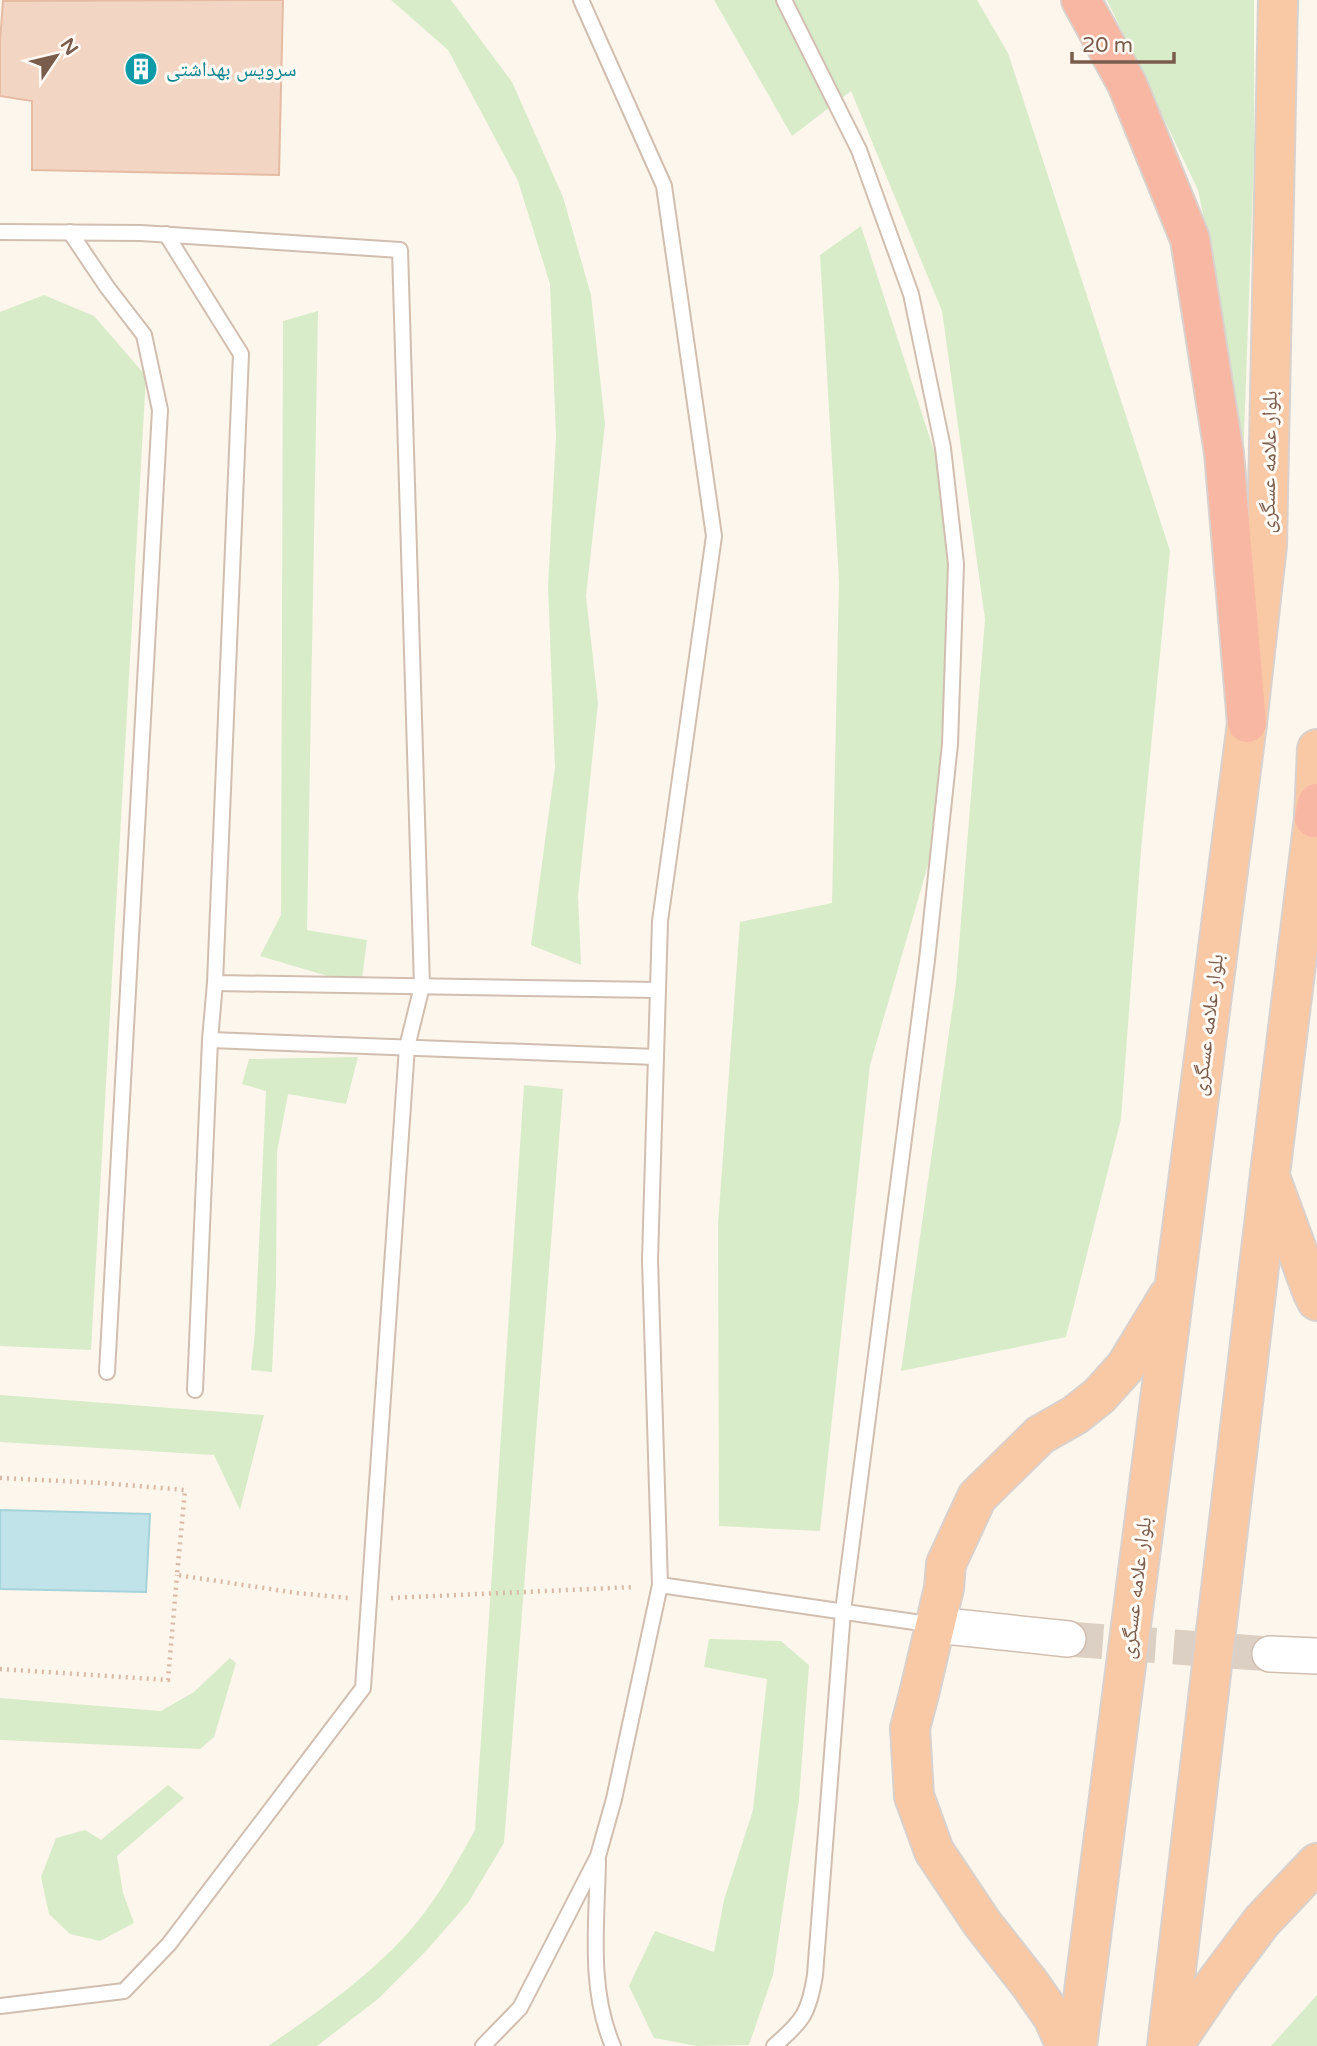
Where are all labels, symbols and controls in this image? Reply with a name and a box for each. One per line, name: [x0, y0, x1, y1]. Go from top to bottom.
north arrow: [21, 21, 91, 91]
scale bar: [1072, 21, 1174, 65]
text: 20 m: [1082, 33, 1133, 58]
text: N: [56, 34, 82, 59]
building icon: سرویس بهداشتی: [122, 50, 160, 88]
place label: سرویس بهداشتی: [166, 57, 297, 82]
street label: بلوار علامه عسگری: [1255, 390, 1283, 534]
street label: بلوار علامه عسگری: [1187, 953, 1229, 1097]
street label: بلوار علامه عسگری: [1115, 1516, 1157, 1660]

